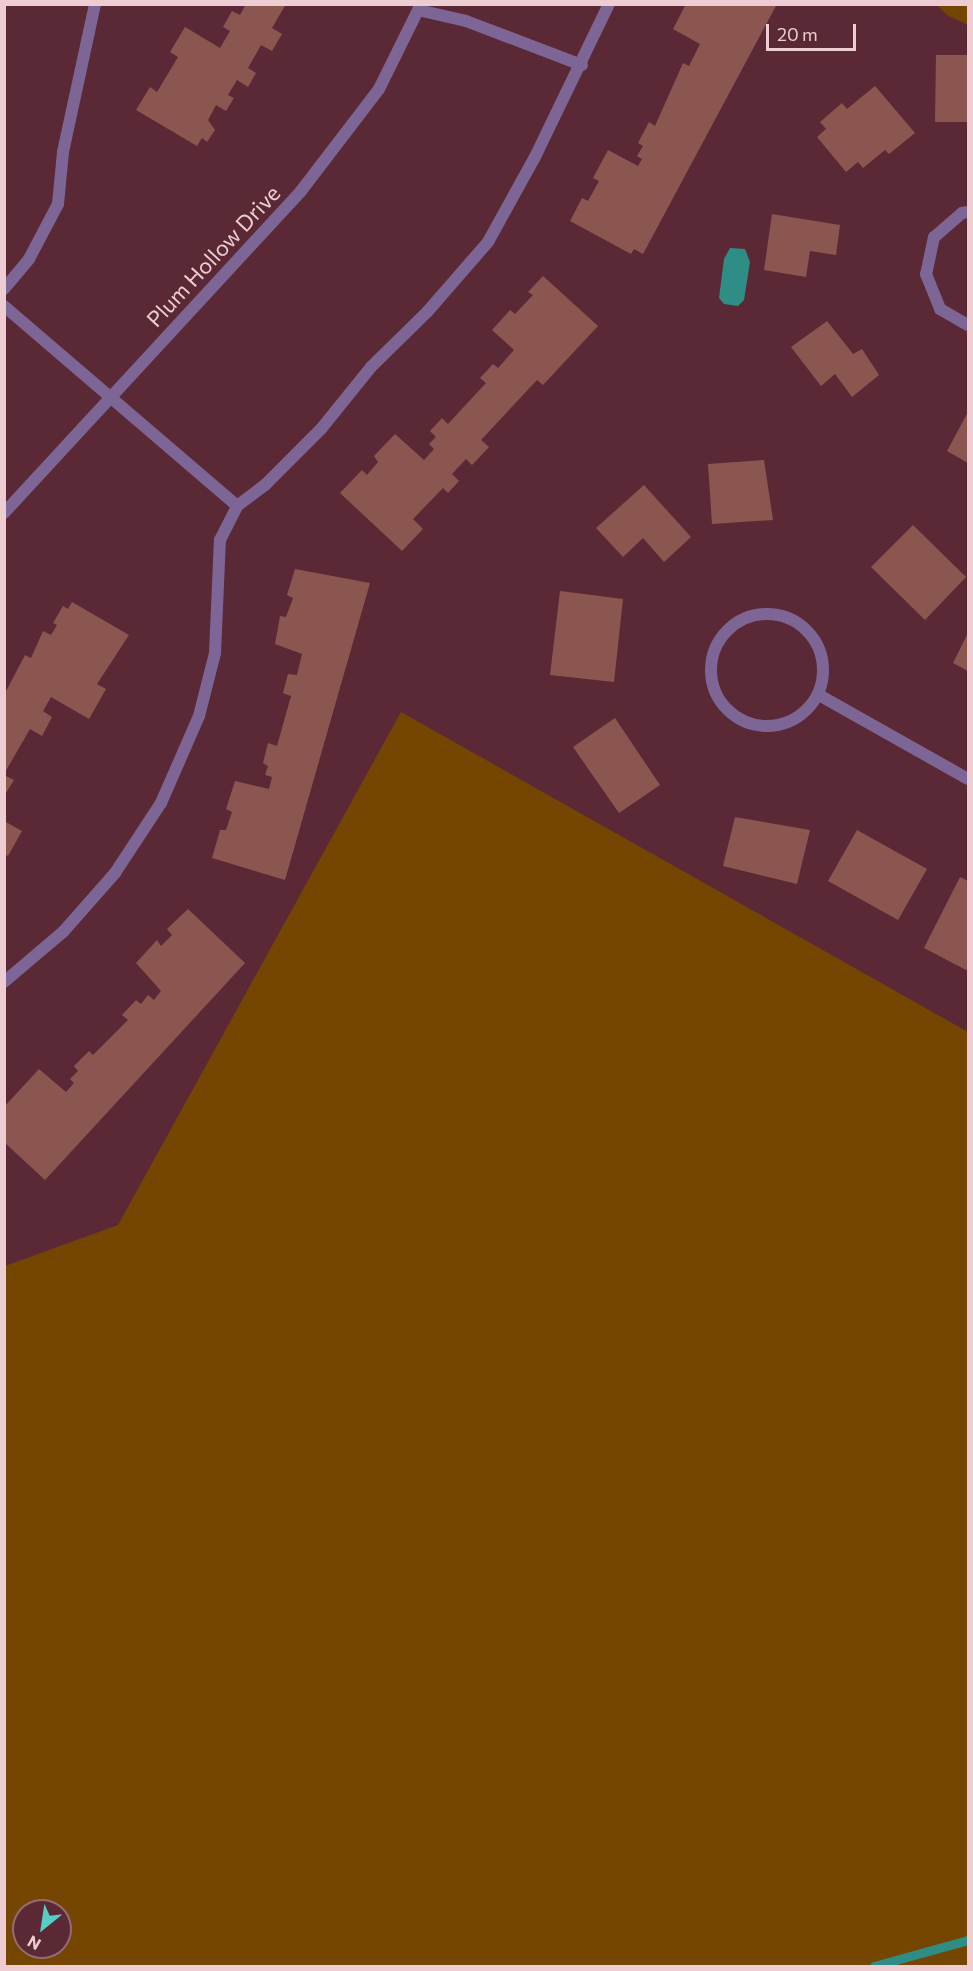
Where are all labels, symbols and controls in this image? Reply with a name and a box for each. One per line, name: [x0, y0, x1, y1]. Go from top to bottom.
scale bar: [769, 12, 859, 50]
text: 20 m: [777, 23, 818, 45]
street label: Plum Hollow Drive: [141, 180, 285, 332]
north arrow: [12, 1899, 72, 1959]
text: N: [24, 1932, 44, 1955]

